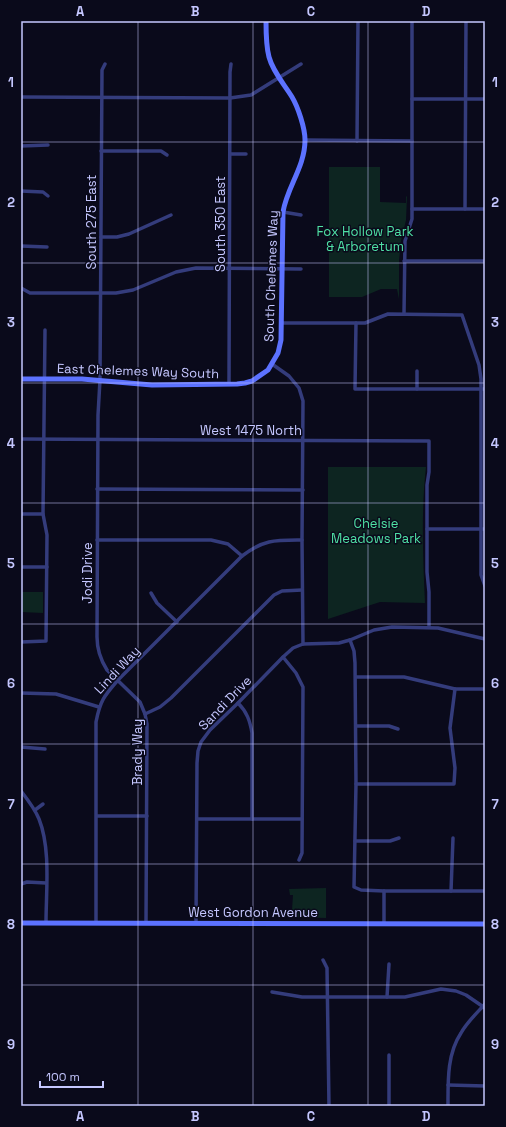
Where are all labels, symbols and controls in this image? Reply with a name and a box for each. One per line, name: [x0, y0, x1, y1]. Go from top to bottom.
text: A: [76, 3, 85, 20]
text: B: [191, 3, 200, 20]
text: C: [307, 3, 315, 20]
text: D: [422, 3, 431, 20]
text: 1: [8, 74, 14, 91]
text: 1: [492, 74, 498, 91]
street label: South 275 East: [83, 175, 100, 269]
street label: South 350 East: [212, 176, 229, 272]
text: 2: [7, 194, 15, 211]
text: 2: [491, 194, 499, 211]
street label: South Chelemes Way: [260, 210, 282, 342]
park label: Fox Hollow Park & Arboretum: [316, 223, 414, 255]
text: 3: [7, 314, 15, 331]
text: 3: [491, 314, 499, 331]
street label: East Chelemes Way South: [57, 360, 219, 382]
street label: West 1475 North: [200, 422, 302, 439]
text: 4: [7, 435, 15, 452]
text: 4: [491, 435, 499, 452]
park label: Chelsie Meadows Park: [331, 515, 421, 547]
street label: Jodi Drive: [79, 542, 96, 604]
text: 5: [7, 555, 15, 572]
text: 5: [491, 555, 499, 572]
street label: Lindi Way: [90, 642, 144, 698]
street label: Sandi Drive: [195, 672, 255, 734]
text: 6: [7, 675, 15, 692]
text: 6: [491, 675, 499, 692]
street label: Brady Way: [129, 719, 146, 785]
text: 7: [7, 796, 15, 813]
text: 7: [491, 796, 499, 813]
street label: West Gordon Avenue: [188, 904, 318, 921]
text: 8: [7, 916, 15, 933]
text: 8: [491, 916, 499, 933]
text: 9: [7, 1036, 15, 1053]
text: 9: [491, 1036, 499, 1053]
scale bar: [40, 1063, 103, 1089]
text: 100 m: [46, 1069, 80, 1085]
text: A: [76, 1108, 85, 1125]
text: B: [191, 1108, 200, 1125]
text: C: [307, 1108, 315, 1125]
text: D: [422, 1108, 431, 1125]

